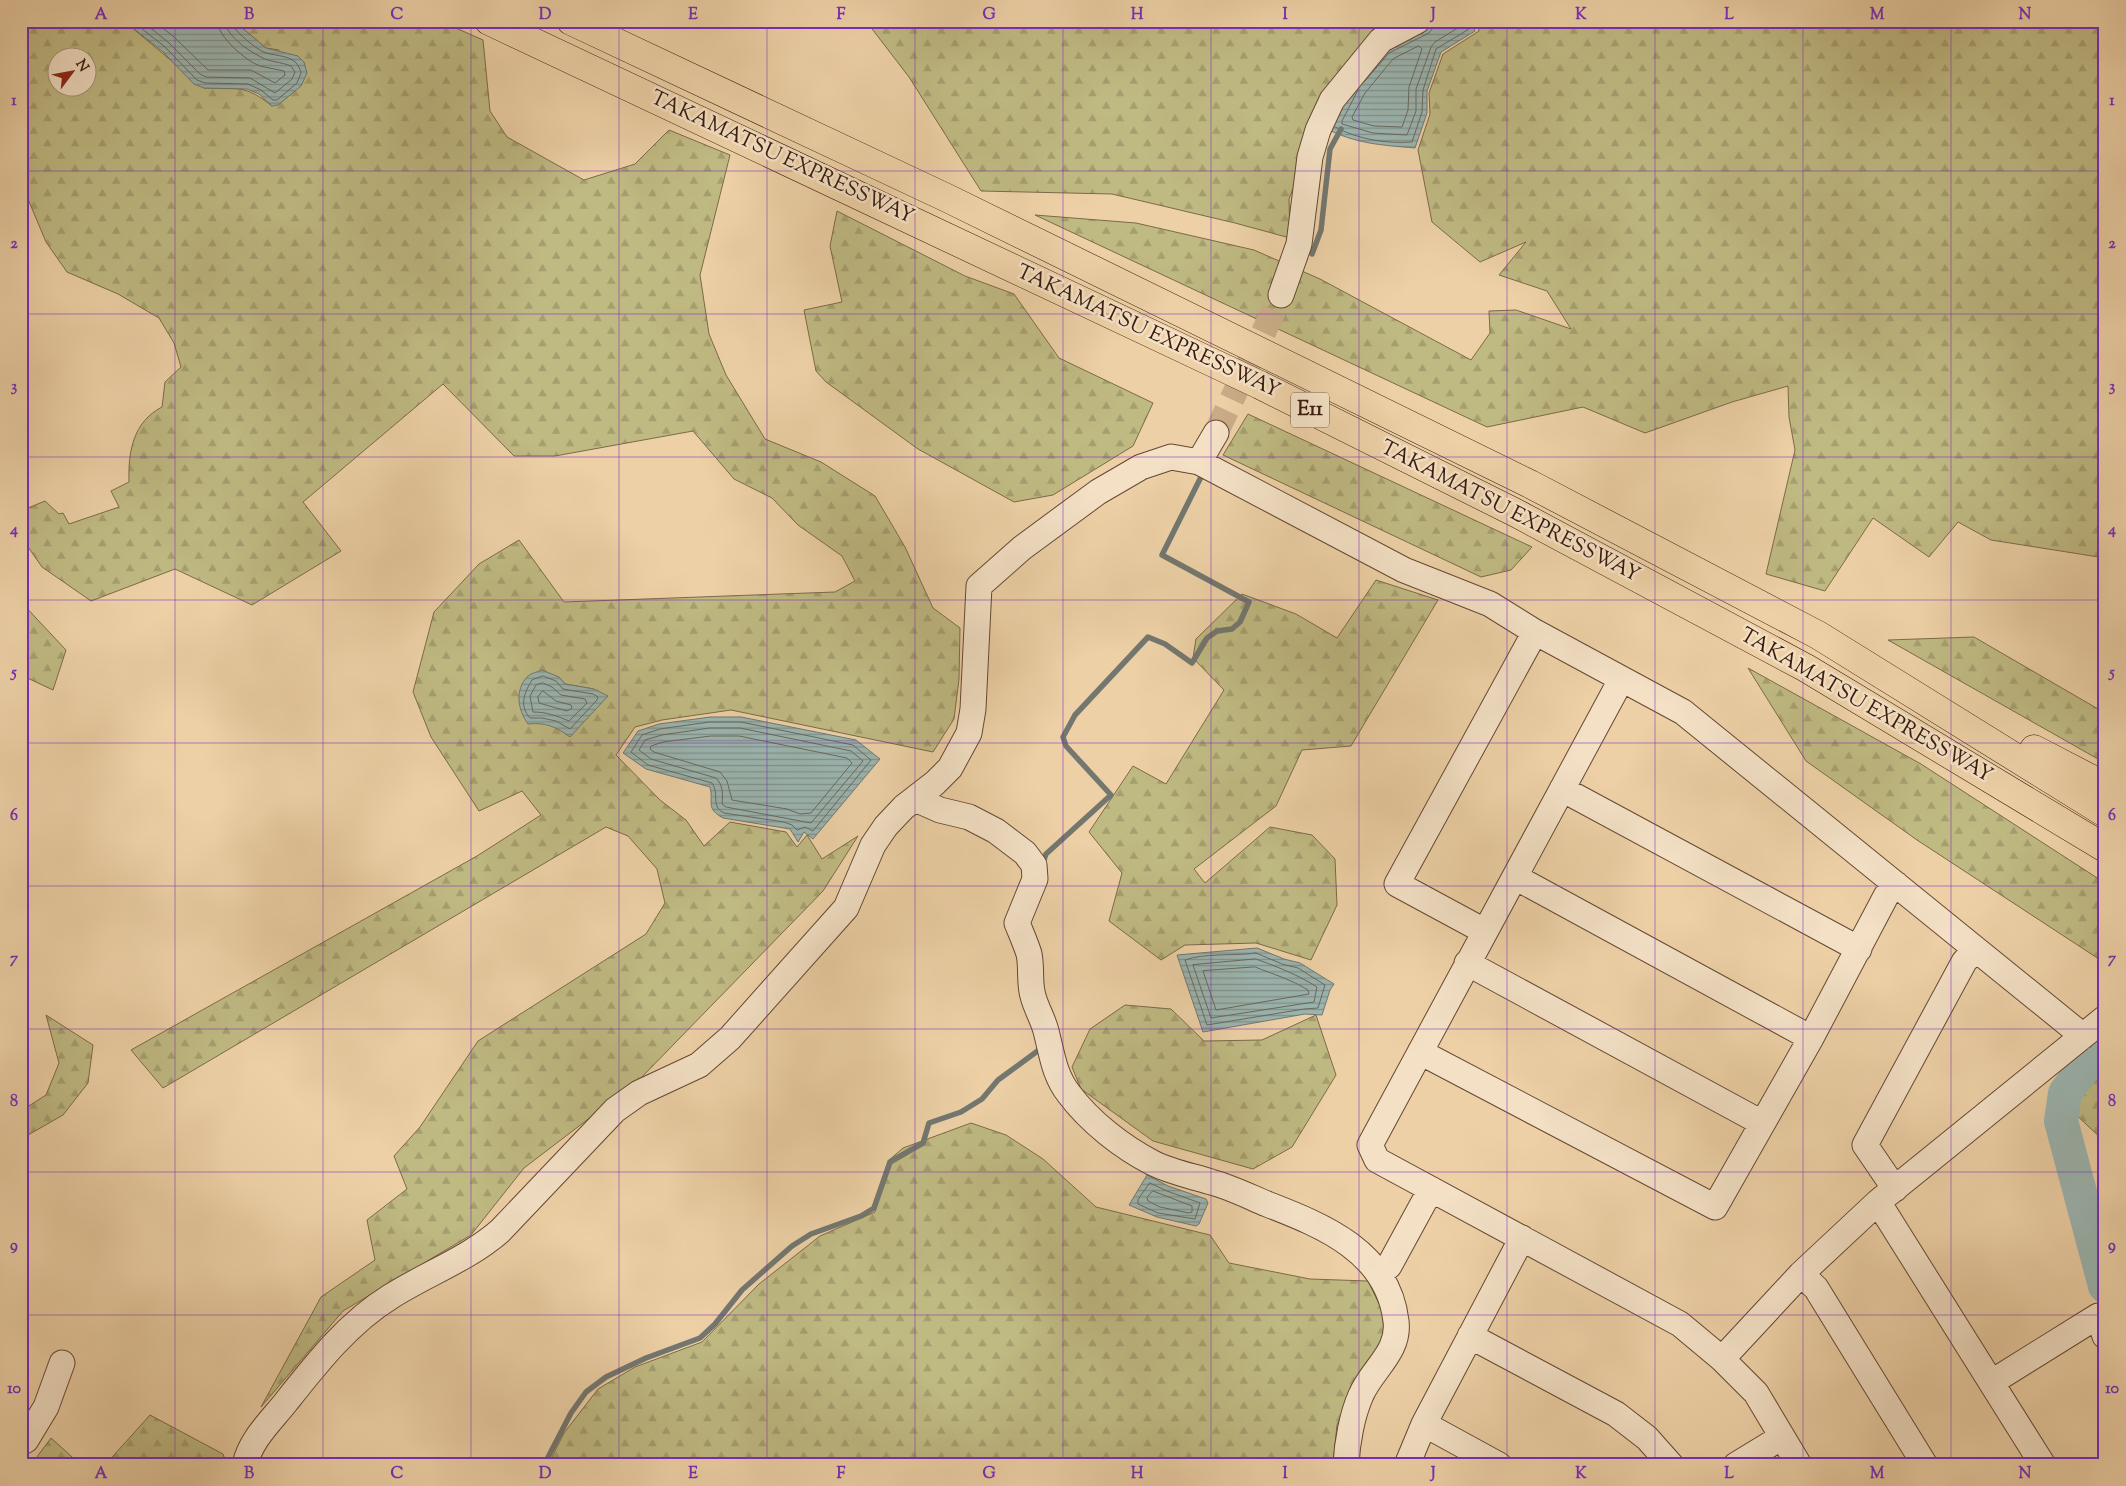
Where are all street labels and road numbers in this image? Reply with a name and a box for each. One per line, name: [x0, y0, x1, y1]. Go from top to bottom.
street label: TAKAMATSU EXPRESSWAY: [645, 84, 919, 232]
street label: TAKAMATSU EXPRESSWAY: [1011, 258, 1285, 406]
road number: E11: [1291, 392, 1329, 428]
street label: TAKAMATSU EXPRESSWAY: [1375, 433, 1645, 591]
street label: TAKAMATSU EXPRESSWAY: [1734, 621, 1998, 791]

